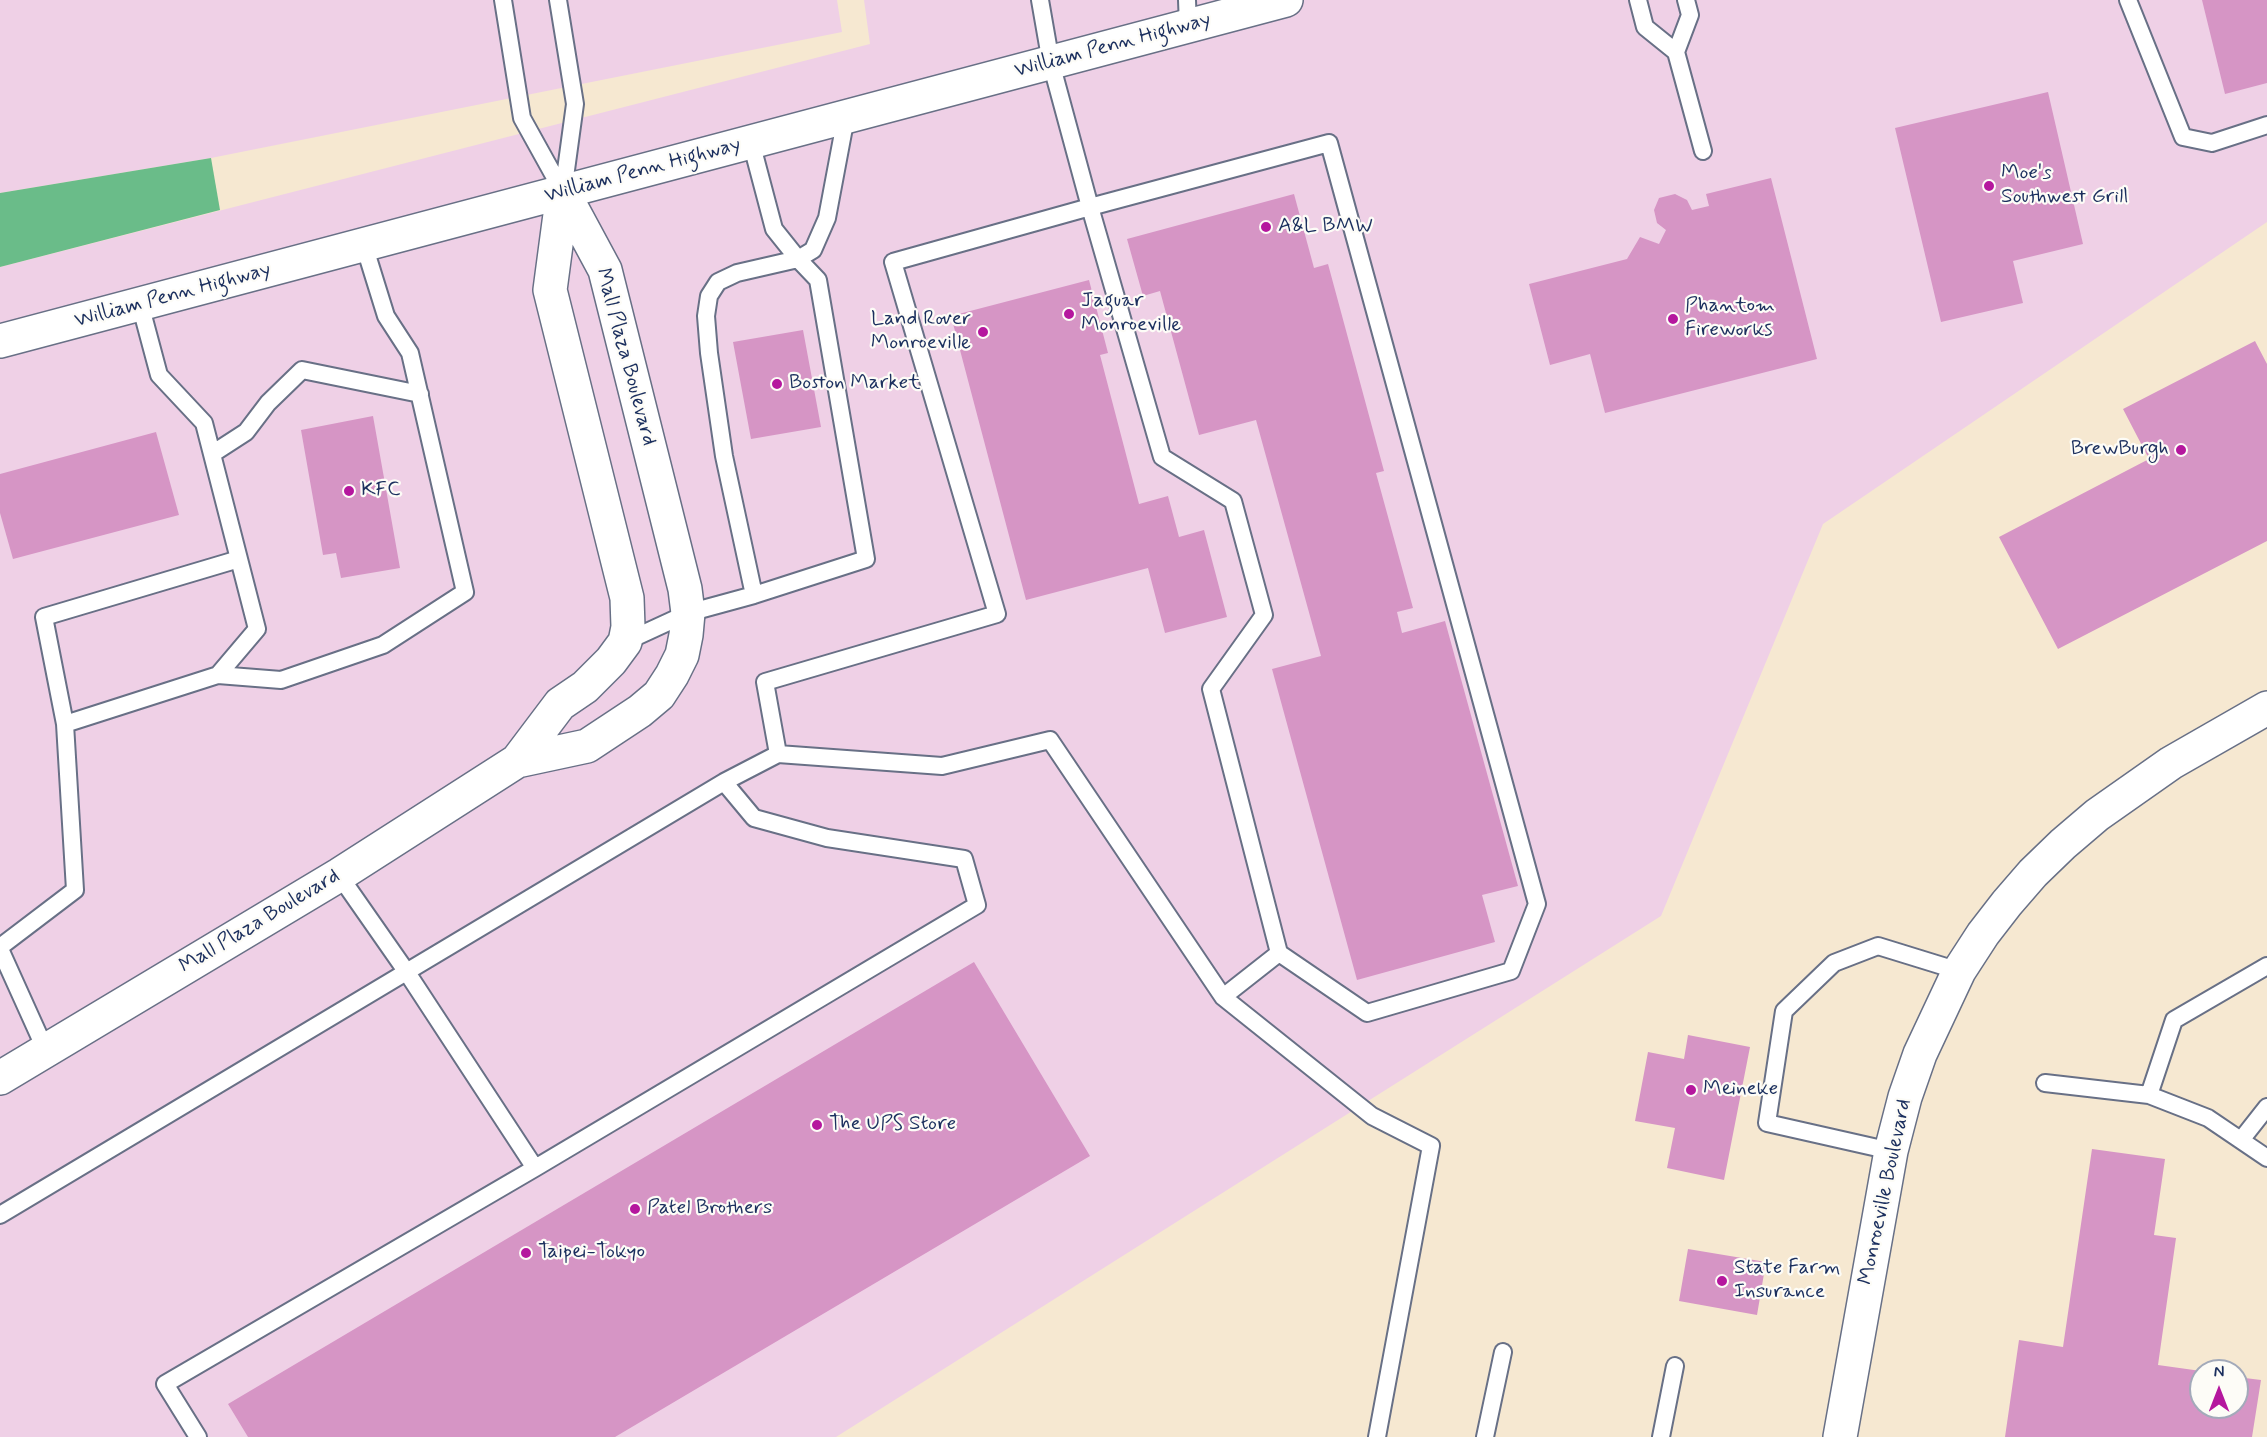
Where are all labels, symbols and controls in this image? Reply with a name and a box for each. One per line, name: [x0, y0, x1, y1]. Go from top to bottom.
street label: William Penn Highway: [1012, 8, 1214, 84]
street label: William Penn Highway: [542, 133, 744, 209]
place label: Moe's Southwest Grill: [2001, 161, 2128, 211]
marker: Moe's Southwest Grill: [1982, 179, 1996, 193]
place label: A&L BMW: [1278, 214, 1373, 240]
marker: A&L BMW: [1259, 220, 1273, 234]
street label: William Penn Highway: [72, 258, 274, 334]
street label: Mall Plaza Boulevard: [589, 266, 661, 448]
place label: Jaguar Monroeville: [1081, 289, 1181, 339]
place label: Phantom Fireworks: [1685, 294, 1775, 344]
place label: Land Rover Monroeville: [871, 307, 971, 357]
marker: Jaguar Monroeville: [1062, 307, 1076, 321]
marker: Phantom Fireworks: [1666, 312, 1680, 326]
marker: Land Rover Monroeville: [976, 325, 990, 339]
place label: Boston Market: [789, 371, 921, 397]
marker: Boston Market: [770, 377, 784, 391]
place label: BrewBurgh: [2071, 437, 2169, 463]
marker: BrewBurgh: [2174, 443, 2188, 457]
place label: KFC: [361, 478, 401, 504]
marker: KFC: [342, 484, 356, 498]
street label: Mall Plaza Boulevard: [175, 864, 345, 980]
place label: Meineke: [1703, 1077, 1778, 1103]
marker: Meineke: [1684, 1083, 1698, 1097]
street label: Monroeville Boulevard: [1854, 1097, 1918, 1287]
place label: The UPS Store: [829, 1112, 956, 1138]
marker: The UPS Store: [810, 1118, 824, 1132]
place label: Patel Brothers: [647, 1196, 772, 1222]
marker: Patel Brothers: [628, 1202, 642, 1216]
place label: Taipei-Tokyo: [538, 1240, 645, 1266]
marker: Taipei-Tokyo: [519, 1246, 533, 1260]
place label: State Farm Insurance: [1734, 1256, 1841, 1306]
marker: State Farm Insurance: [1715, 1274, 1729, 1288]
north arrow: [2189, 1359, 2249, 1419]
text: N: [2214, 1362, 2224, 1383]

